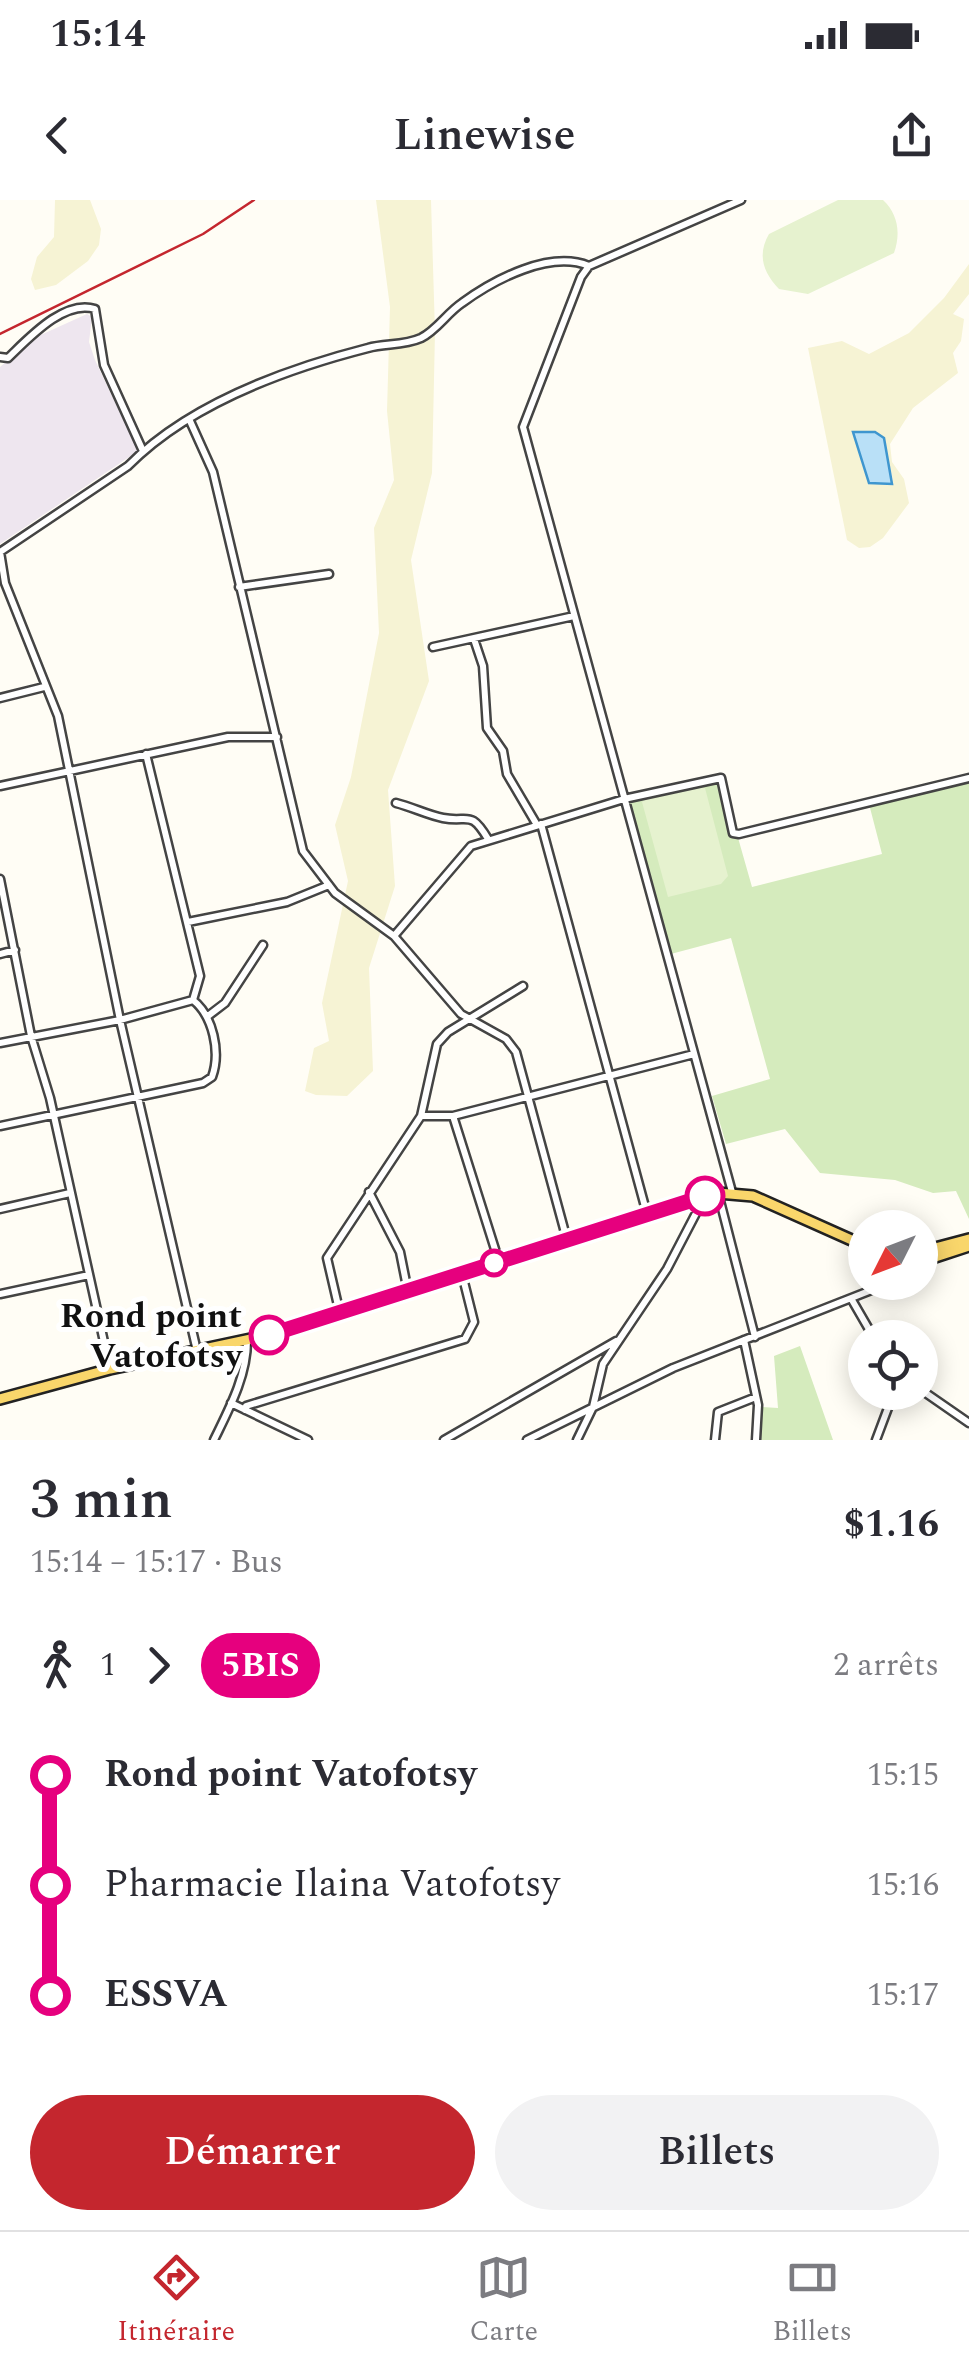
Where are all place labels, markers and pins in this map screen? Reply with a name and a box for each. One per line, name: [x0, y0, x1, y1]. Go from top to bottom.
unlabelled marker: [686, 1177, 724, 1215]
unlabelled marker: [481, 1250, 507, 1276]
place label: Rond point Vatofotsy: [60, 1290, 243, 1383]
marker: Rond point Vatofotsy: [250, 1316, 288, 1354]

